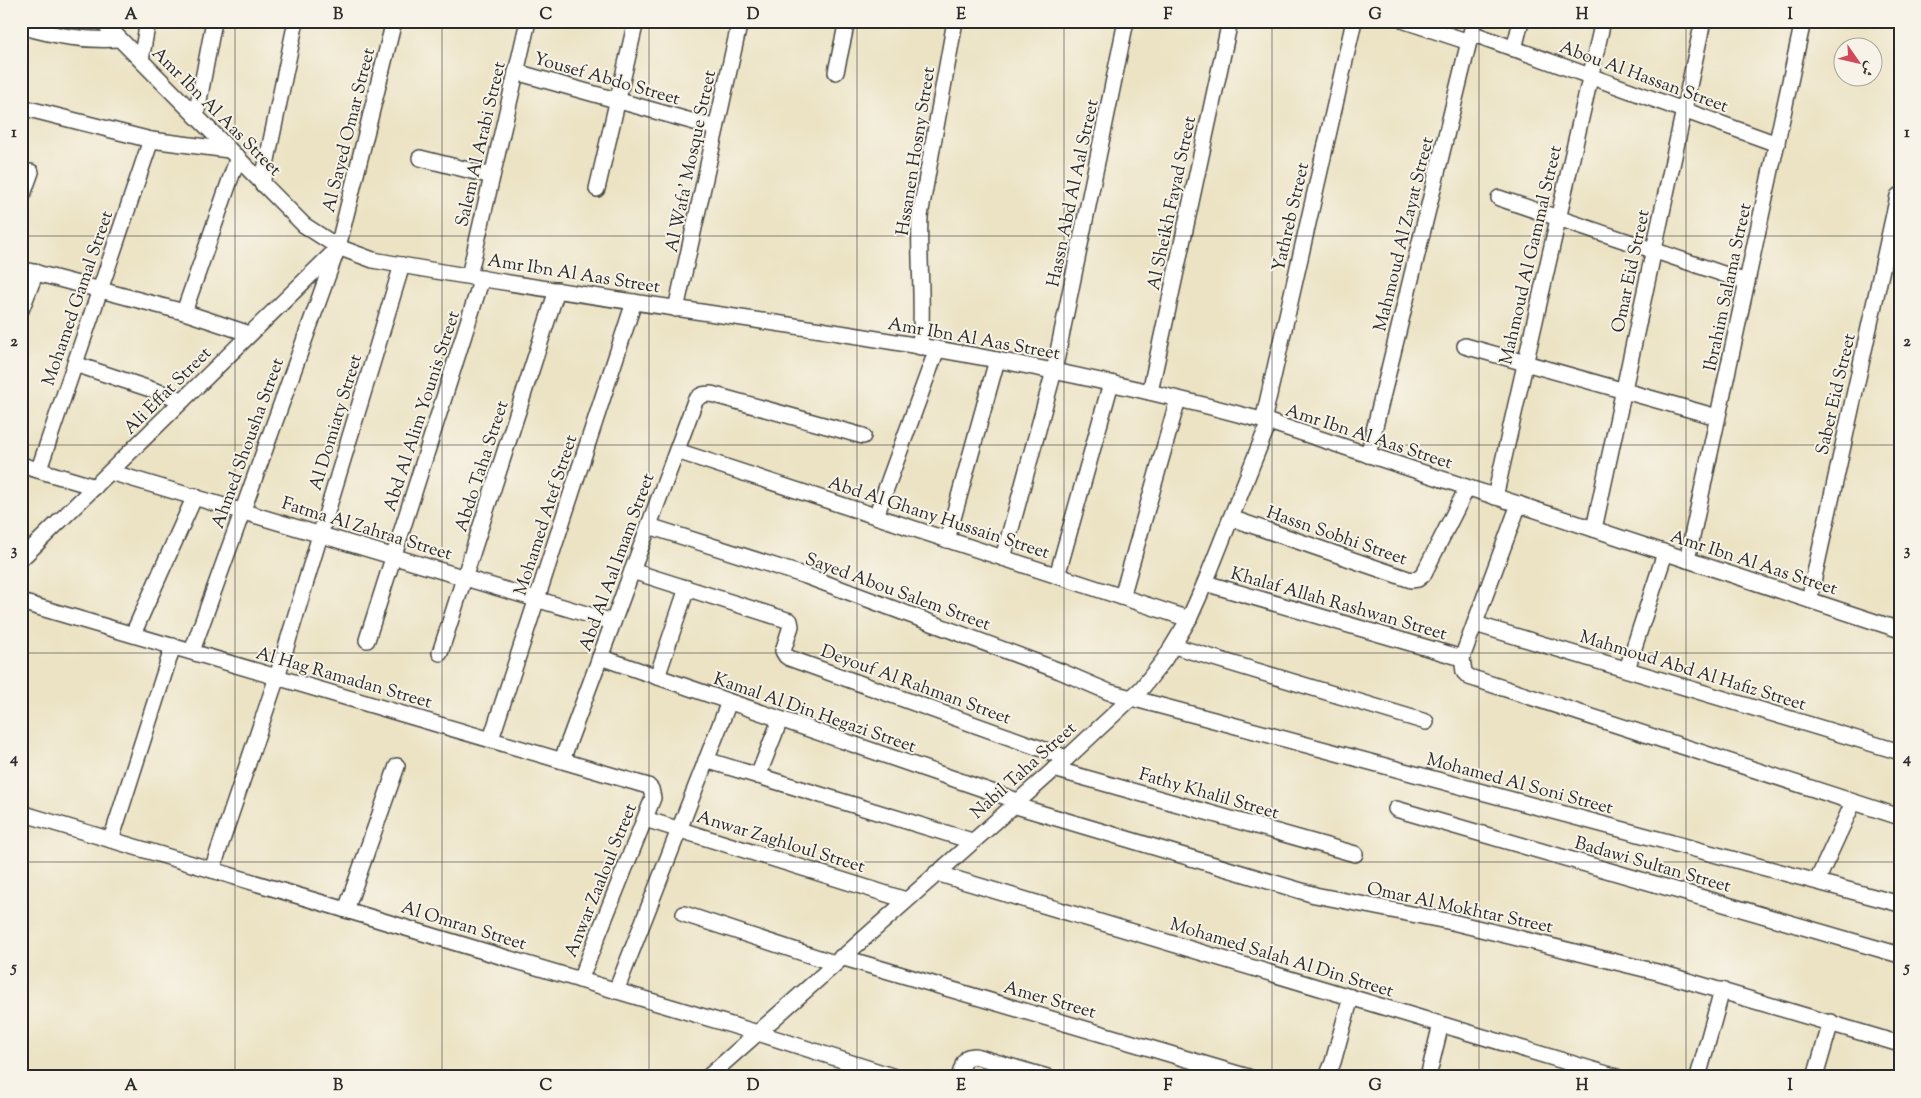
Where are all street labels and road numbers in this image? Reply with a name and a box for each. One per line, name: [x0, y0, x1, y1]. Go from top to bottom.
street label: Abou Al Hassan Street: [1555, 35, 1731, 120]
street label: Amr Ibn Al Aas Street: [145, 42, 286, 183]
street label: Al Sayed Omar Street: [317, 46, 383, 215]
street label: Yousef Abdo Street: [530, 47, 683, 113]
street label: Salem Al Arabi Street: [450, 59, 514, 230]
street label: Hssanen Hosny Street: [891, 65, 943, 238]
street label: Al Wafa' Mosque Street: [660, 68, 724, 255]
street label: Hassn Abd Al Aal Street: [1041, 97, 1107, 290]
street label: Al Sheikh Fayad Street: [1142, 114, 1204, 293]
street label: Mahmoud Al Zayat Street: [1368, 135, 1442, 334]
street label: Mahmoud Al Gammal Street: [1494, 143, 1570, 368]
street label: Yathreb Street: [1267, 160, 1317, 275]
street label: Ibrahim Salama Street: [1698, 201, 1759, 374]
street label: Omar Eid Street: [1606, 207, 1658, 335]
street label: Mohamed Gamal Street: [37, 208, 121, 390]
street label: Amr Ibn Al Aas Street: [486, 249, 662, 301]
street label: Abd Al Alim Younis Street: [378, 308, 468, 515]
street label: Amr Ibn Al Aas Street: [886, 312, 1062, 368]
street label: Saber Eid Street: [1810, 331, 1864, 458]
street label: Ali Effat Street: [119, 342, 218, 441]
street label: Al Domiaty Street: [304, 351, 370, 494]
street label: Ahmed Shousha Street: [206, 355, 292, 533]
street label: Abdo Taha Street: [449, 398, 516, 536]
street label: Amr Ibn Al Aas Street: [1282, 399, 1455, 477]
street label: Mohamed Atef Street: [509, 432, 585, 599]
street label: Abd Al Aal Imam Street: [574, 470, 662, 655]
street label: Abd Al Ghany Hussain Street: [824, 471, 1052, 567]
street label: Fatma Al Zahraa Street: [278, 492, 455, 568]
street label: Hassn Sobhi Street: [1262, 501, 1410, 573]
street label: Amr Ibn Al Aas Street: [1667, 525, 1840, 603]
street label: Sayed Abou Salem Street: [801, 547, 994, 639]
street label: Khalaf Allah Rashwan Street: [1227, 562, 1450, 648]
street label: Mahmoud Abd Al Hafiz Street: [1576, 625, 1809, 719]
street label: Deyouf Al Rahman Street: [817, 639, 1014, 732]
street label: Al Hag Ramadan Street: [252, 641, 434, 716]
street label: Kamal Al Din Hegazi Street: [710, 667, 919, 761]
street label: Nabil Taha Street: [966, 717, 1083, 826]
street label: Mohamed Al Soni Street: [1423, 748, 1616, 822]
street label: Fathy Khalil Street: [1135, 763, 1281, 827]
street label: Anwar Zaaloul Street: [559, 800, 645, 962]
street label: Anwar Zaghloul Street: [693, 805, 868, 881]
street label: Badawi Sultan Street: [1571, 831, 1734, 901]
street label: Omar Al Mokhtar Street: [1364, 877, 1555, 941]
street label: Al Omran Street: [398, 896, 529, 958]
street label: Mohamed Salah Al Din Street: [1166, 912, 1396, 1005]
street label: Amer Street: [1000, 975, 1099, 1026]

